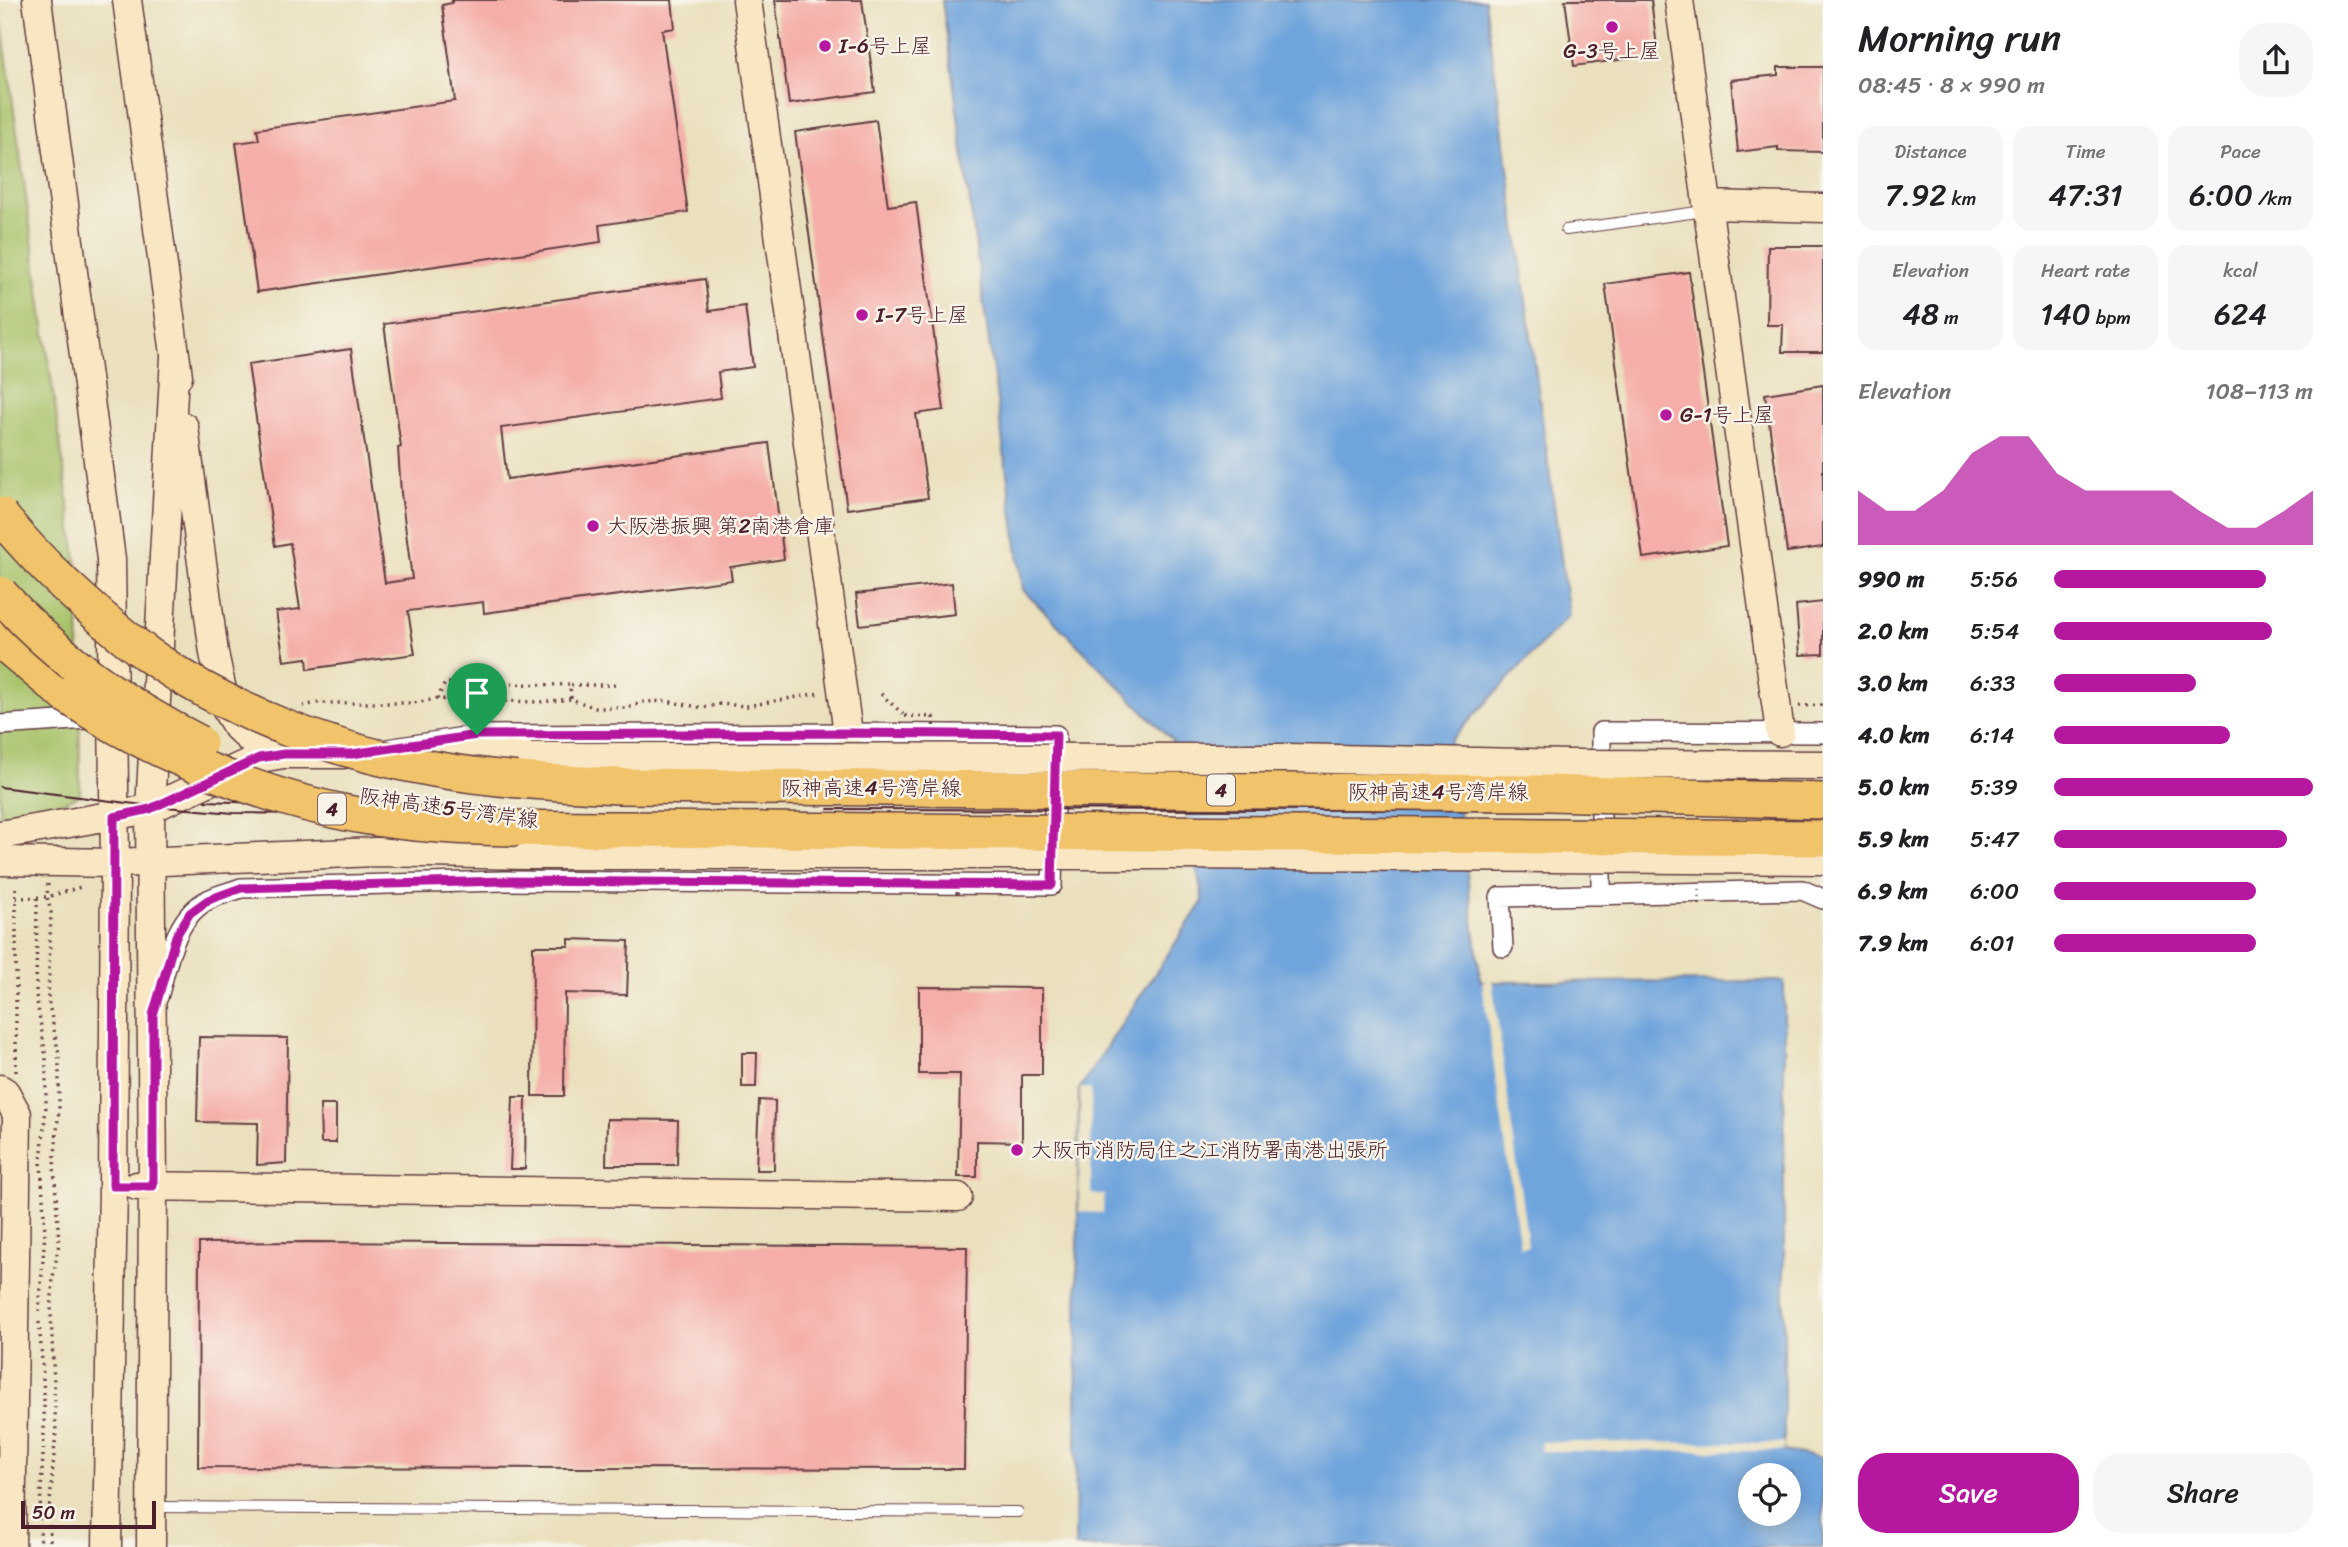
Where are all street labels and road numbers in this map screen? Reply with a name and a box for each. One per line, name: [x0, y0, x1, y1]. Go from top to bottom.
street label: 阪神高速4号湾岸線: [780, 769, 962, 807]
street label: 阪神高速4号湾岸線: [1347, 773, 1529, 811]
road number: 4: [1207, 775, 1235, 806]
street label: 阪神高速5号湾岸線: [357, 777, 541, 839]
road number: 4: [318, 794, 346, 824]

